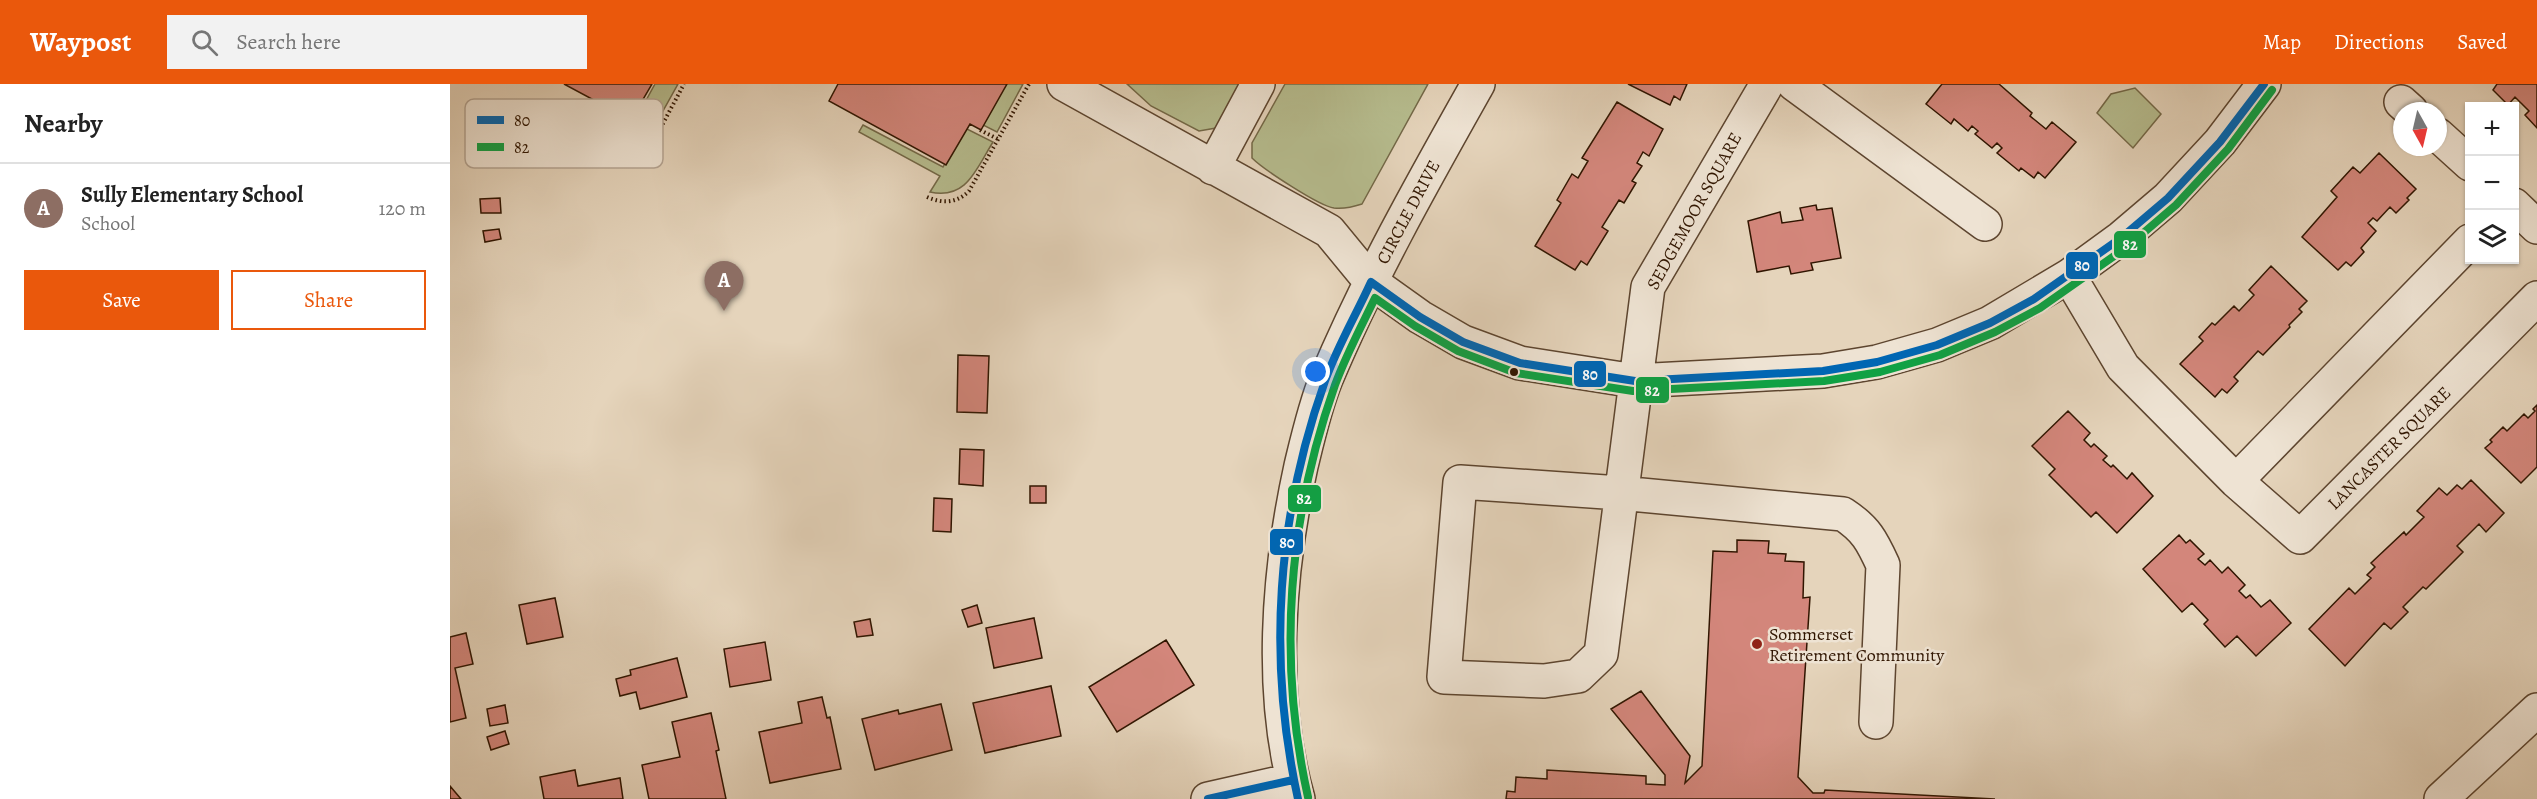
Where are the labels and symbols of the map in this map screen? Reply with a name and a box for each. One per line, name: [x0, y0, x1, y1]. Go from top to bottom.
legend: [465, 99, 663, 168]
north arrow: [2393, 102, 2447, 156]
text: 80: [514, 110, 530, 132]
street label: SEDGEMOOR SQUARE: [1641, 128, 1747, 294]
text: 82: [514, 137, 530, 159]
street label: CIRCLE DRIVE: [1371, 156, 1445, 268]
line badge: 82: [2113, 230, 2147, 259]
text: 82: [2122, 234, 2138, 256]
line badge: 80: [2065, 251, 2099, 280]
text: 80: [2074, 255, 2090, 277]
pin: A: [704, 262, 744, 311]
your location: [1301, 357, 1330, 386]
line badge: 80: [1573, 360, 1607, 388]
text: 80: [1582, 364, 1598, 386]
unlabelled marker: [1508, 366, 1520, 378]
line badge: 82: [1635, 376, 1670, 404]
text: 82: [1644, 380, 1660, 402]
street label: LANCASTER SQUARE: [2322, 381, 2456, 515]
line badge: 82: [1287, 484, 1322, 513]
text: 82: [1296, 488, 1312, 510]
line badge: 80: [1269, 528, 1304, 556]
text: 80: [1279, 532, 1295, 554]
place label: Sommerset Retirement Community: [1769, 622, 1945, 667]
marker: Sommerset Retirement Community: [1750, 637, 1764, 651]

